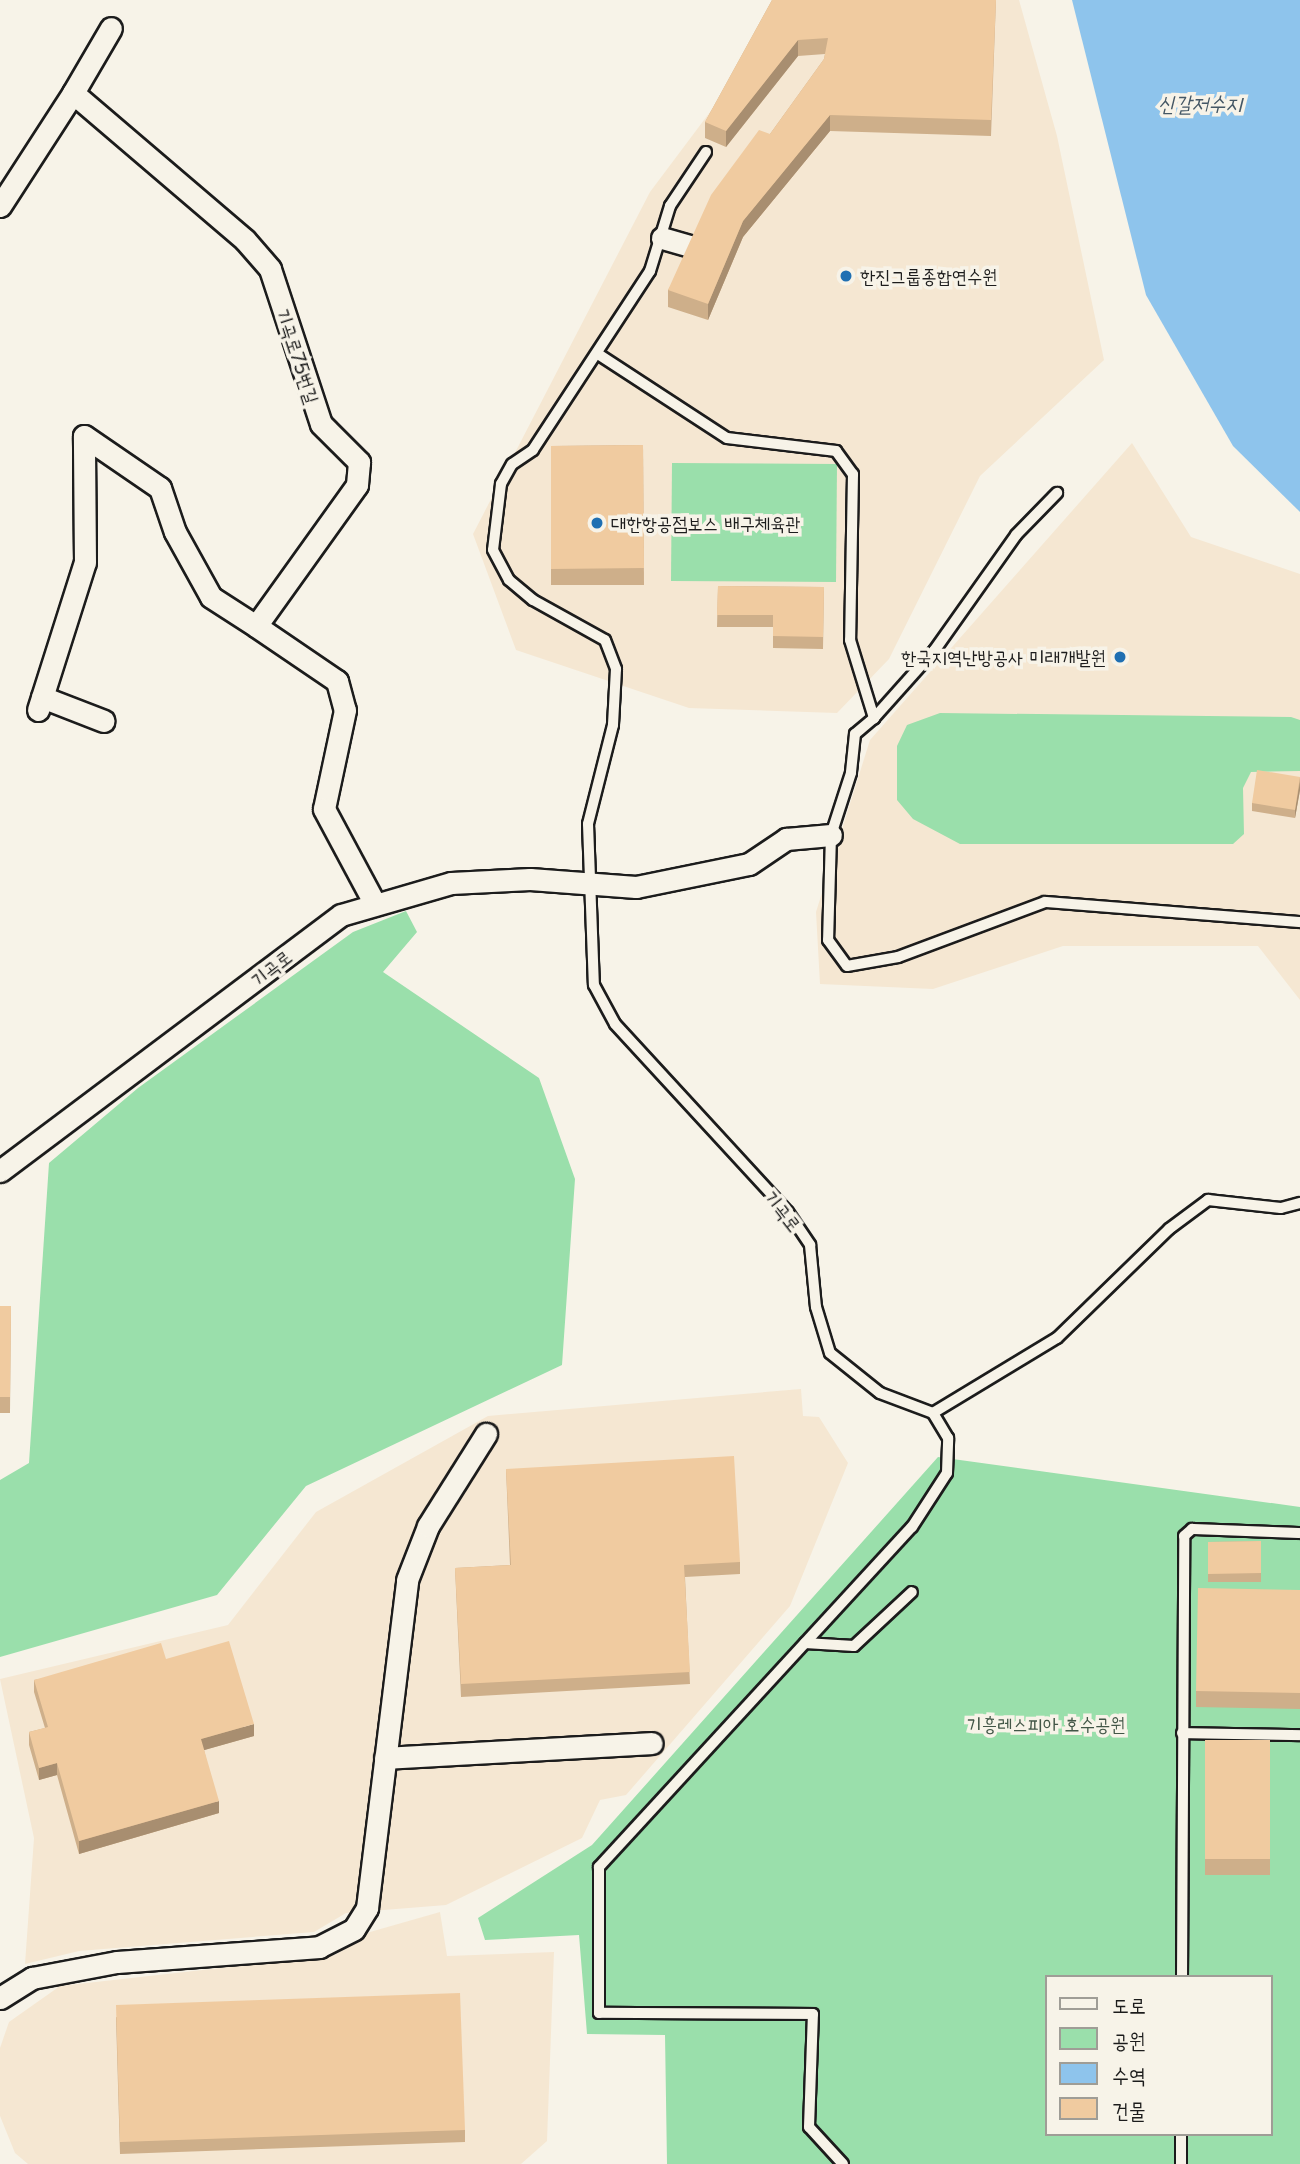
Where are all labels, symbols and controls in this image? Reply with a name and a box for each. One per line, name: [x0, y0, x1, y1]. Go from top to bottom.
water label: 신갈저수지: [1158, 89, 1242, 115]
place label: 한진그룹종합연수원: [860, 265, 998, 287]
marker: 한진그룹종합연수원: [838, 268, 854, 284]
street label: 기곡로75번길: [272, 306, 324, 406]
place label: 대한항공점보스 배구체육관: [611, 512, 801, 534]
marker: 대한항공점보스 배구체육관: [589, 515, 605, 531]
place label: 한국지역난방공사 미래개발원: [901, 646, 1106, 668]
marker: 한국지역난방공사 미래개발원: [1112, 649, 1128, 665]
street label: 기곡로: [246, 945, 296, 991]
street label: 기곡로: [760, 1186, 806, 1236]
park label: 기흥레스피아 호수공원: [966, 1713, 1126, 1735]
legend: [1044, 1975, 1272, 2136]
text: 도로: [1112, 1988, 1146, 2020]
text: 공원: [1112, 2023, 1146, 2055]
text: 수역: [1112, 2058, 1146, 2090]
text: 건물: [1112, 2093, 1146, 2125]

